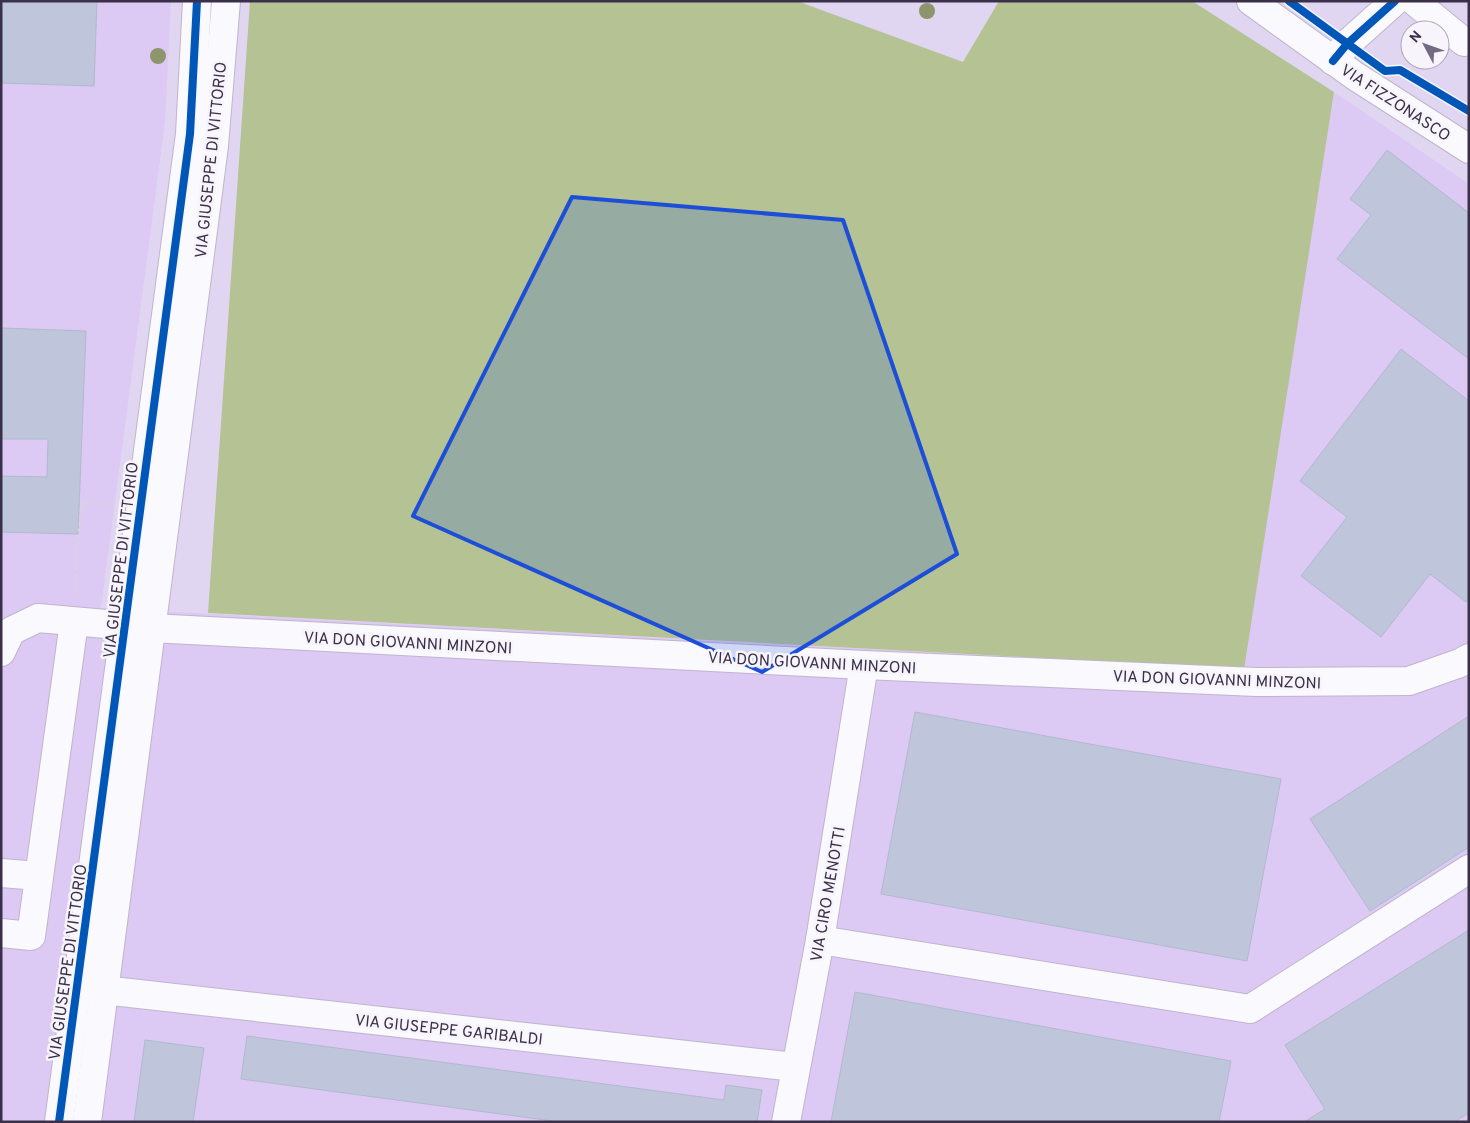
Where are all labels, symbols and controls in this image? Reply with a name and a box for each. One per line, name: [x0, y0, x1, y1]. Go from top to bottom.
north arrow: [1400, 20, 1450, 70]
text: N: [1407, 28, 1426, 47]
street label: VIA GIUSEPPE DI VITTORIO: [192, 61, 232, 259]
street label: VIA FIZZONASCO: [1336, 61, 1454, 147]
street label: VIA GIUSEPPE DI VITTORIO: [100, 461, 144, 660]
street label: VIA DON GIOVANNI MINZONI: [303, 629, 513, 659]
street label: VIA DON GIOVANNI MINZONI: [707, 649, 917, 679]
street label: VIA DON GIOVANNI MINZONI: [1112, 667, 1322, 695]
street label: VIA CIRO MENOTTI: [807, 825, 851, 964]
street label: VIA GIUSEPPE DI VITTORIO: [45, 863, 93, 1061]
street label: VIA GIUSEPPE GARIBALDI: [354, 1011, 544, 1051]

